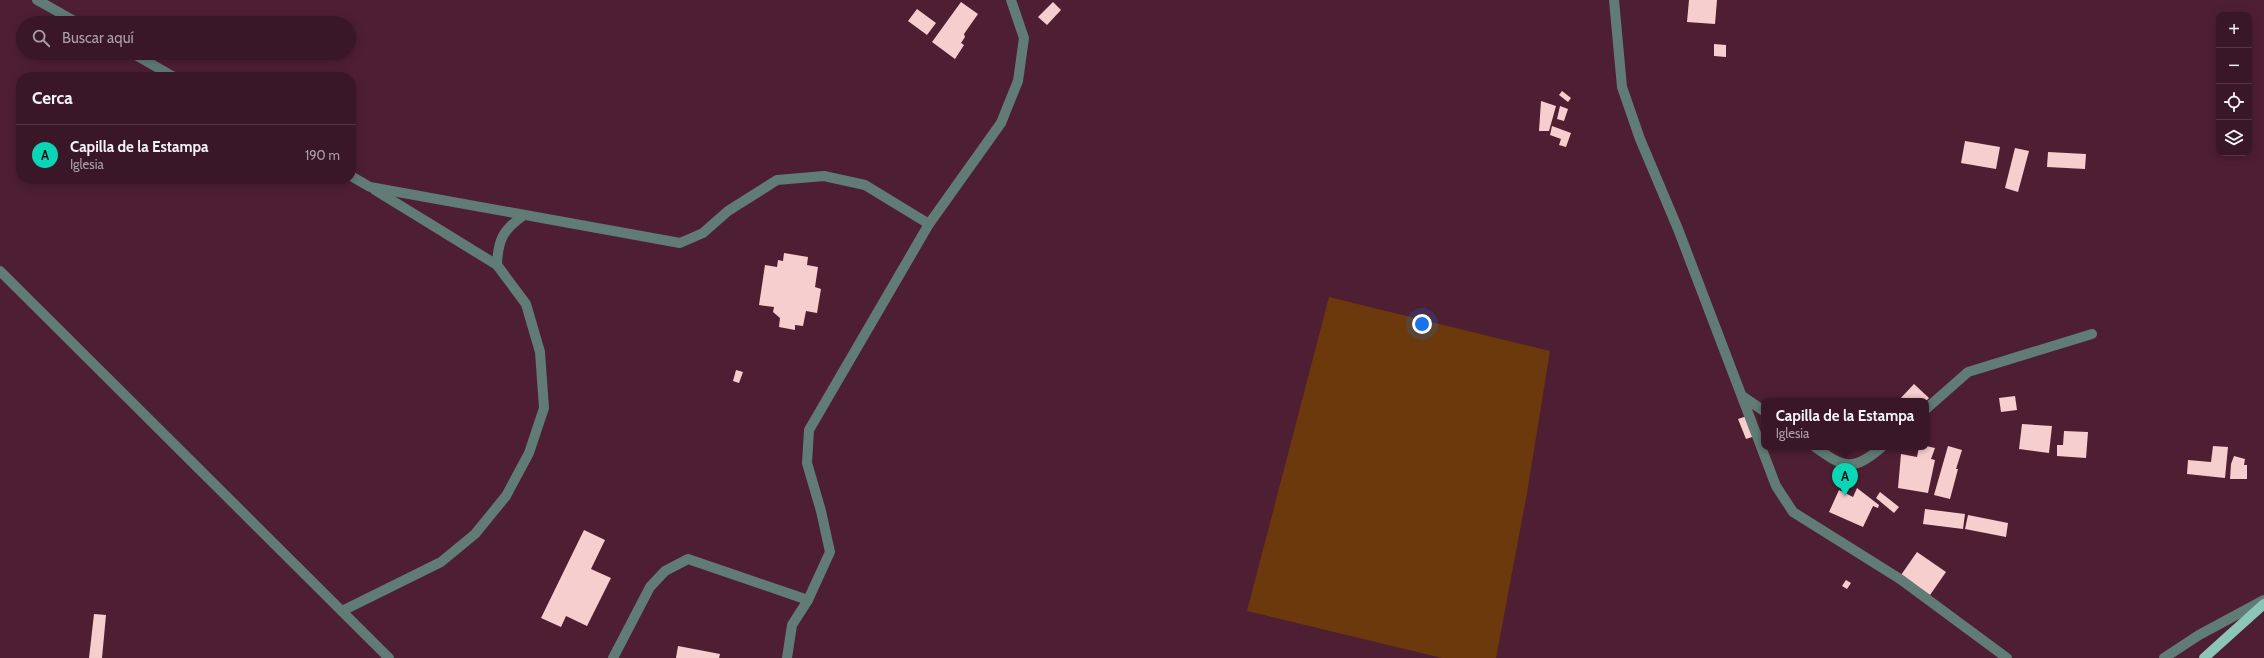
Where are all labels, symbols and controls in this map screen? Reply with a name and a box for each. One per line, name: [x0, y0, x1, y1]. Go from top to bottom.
map controls: [2216, 12, 2252, 156]
button: +: [2216, 12, 2252, 48]
search box: [16, 16, 356, 60]
icon: search: [30, 27, 52, 49]
text: Buscar aquí: [62, 29, 134, 47]
button: −: [2216, 48, 2252, 84]
button: locate: [2216, 84, 2252, 120]
text: Cerca: [32, 88, 73, 108]
button: layers: [2216, 120, 2252, 156]
text: Capilla de la Estampa: [70, 138, 209, 156]
text: A: [41, 147, 49, 163]
text: 190 m: [305, 147, 340, 163]
text: Iglesia: [70, 156, 104, 172]
your location: [1412, 314, 1432, 334]
popup: [1761, 398, 1929, 450]
text: Capilla de la Estampa: [1776, 407, 1914, 425]
text: Iglesia: [1776, 425, 1809, 441]
pin: A: [1832, 463, 1858, 496]

